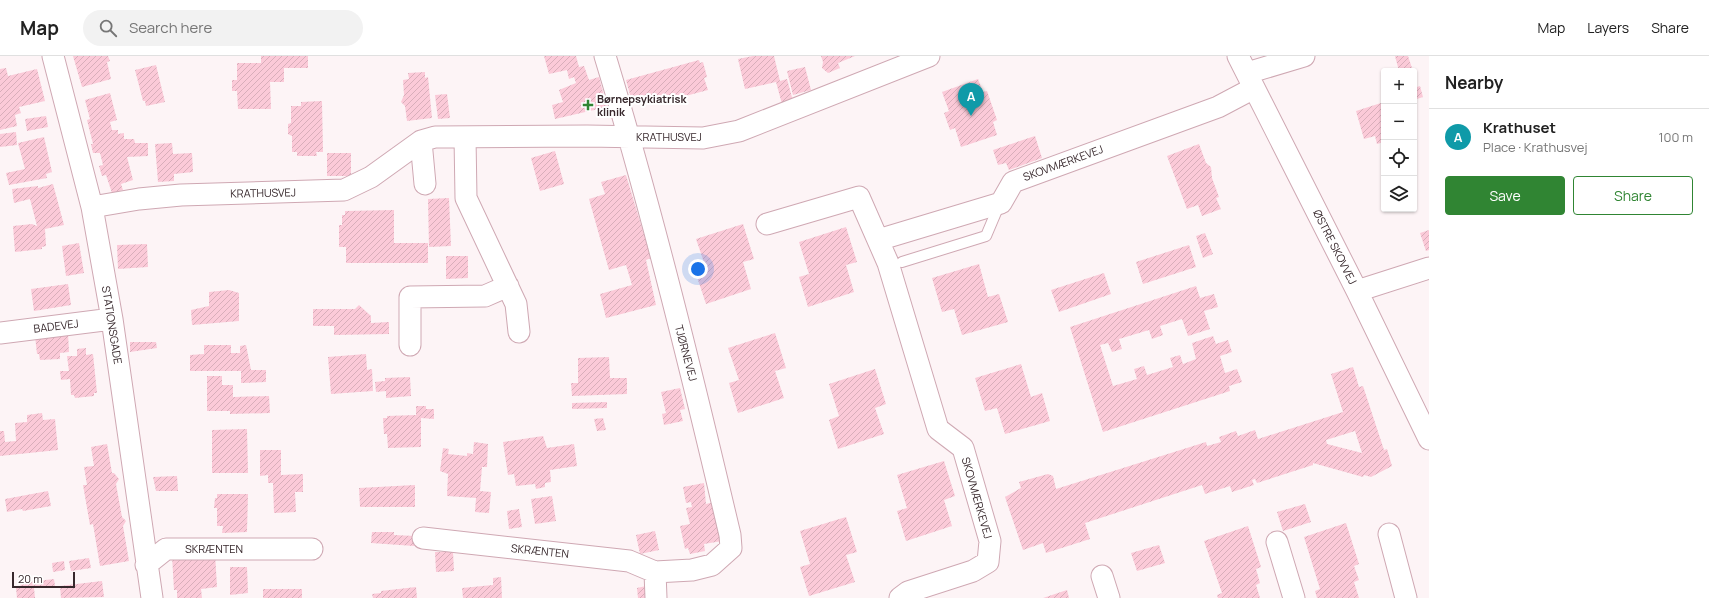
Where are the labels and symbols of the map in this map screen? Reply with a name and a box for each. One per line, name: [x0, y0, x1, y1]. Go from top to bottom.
pin: A: [958, 83, 984, 116]
place label: Børnepsykiatrisk klinik: [597, 91, 687, 119]
marker: Børnepsykiatrisk klinik: [582, 99, 594, 111]
street label: KRATHUSVEJ: [636, 129, 702, 144]
street label: SKOVMÆRKEVEJ: [1021, 141, 1105, 184]
street label: KRATHUSVEJ: [230, 184, 296, 201]
street label: ØSTRE SKOVVEJ: [1310, 207, 1361, 287]
your location: [688, 259, 708, 279]
street label: STATIONSGADE: [99, 285, 126, 365]
street label: BADEVEJ: [32, 315, 79, 336]
street label: TJØRNEVEJ: [672, 323, 701, 383]
street label: SKOVMÆRKEVEJ: [959, 455, 996, 540]
street label: SKRÆNTEN: [510, 540, 570, 561]
street label: SKRÆNTEN: [185, 541, 243, 556]
scale bar: [12, 570, 75, 589]

